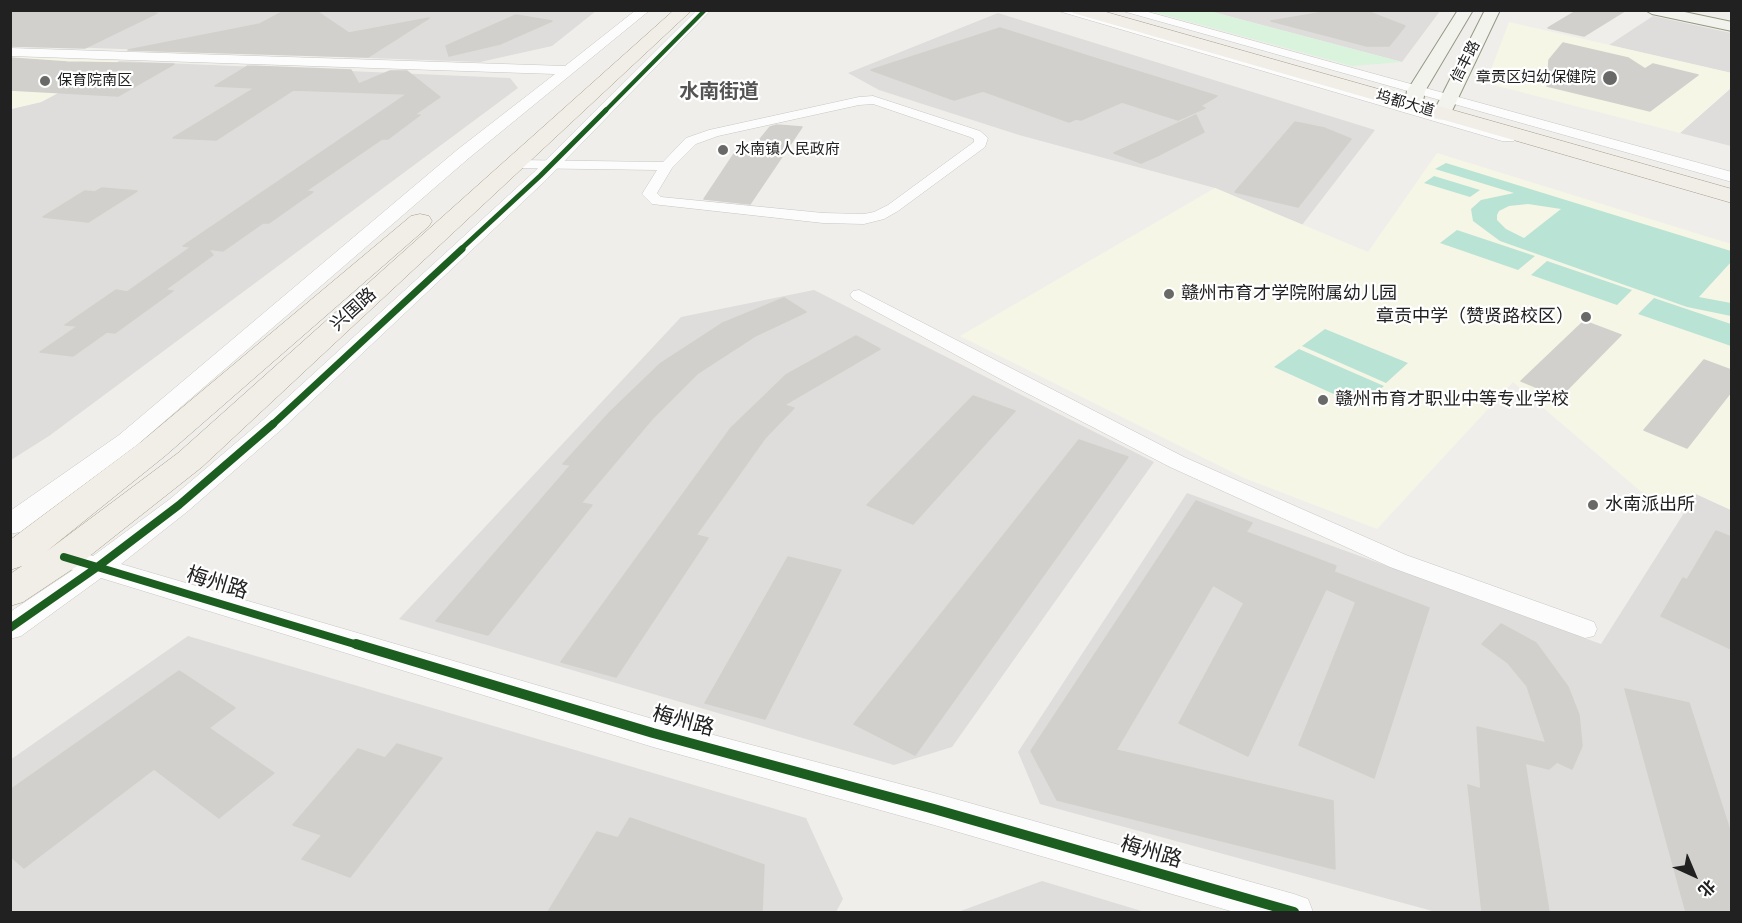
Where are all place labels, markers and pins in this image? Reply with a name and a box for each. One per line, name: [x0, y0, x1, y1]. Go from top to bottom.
place label: 章贡区妇幼保健院: [1476, 69, 1596, 87]
marker: 章贡区妇幼保健院: [1601, 69, 1619, 87]
place label: 保育院南区: [57, 72, 132, 90]
marker: 保育院南区: [38, 74, 52, 88]
place label: 水南镇人民政府: [735, 141, 840, 159]
marker: 水南镇人民政府: [716, 143, 730, 157]
place label: 赣州市育才学院附属幼儿园: [1181, 283, 1397, 305]
marker: 赣州市育才学院附属幼儿园: [1162, 287, 1176, 301]
place label: 章贡中学（赞贤路校区）: [1376, 306, 1574, 328]
marker: 章贡中学（赞贤路校区）: [1579, 310, 1593, 324]
place label: 赣州市育才职业中等专业学校: [1335, 389, 1569, 411]
marker: 赣州市育才职业中等专业学校: [1316, 393, 1330, 407]
place label: 水南派出所: [1605, 494, 1695, 516]
marker: 水南派出所: [1586, 498, 1600, 512]

